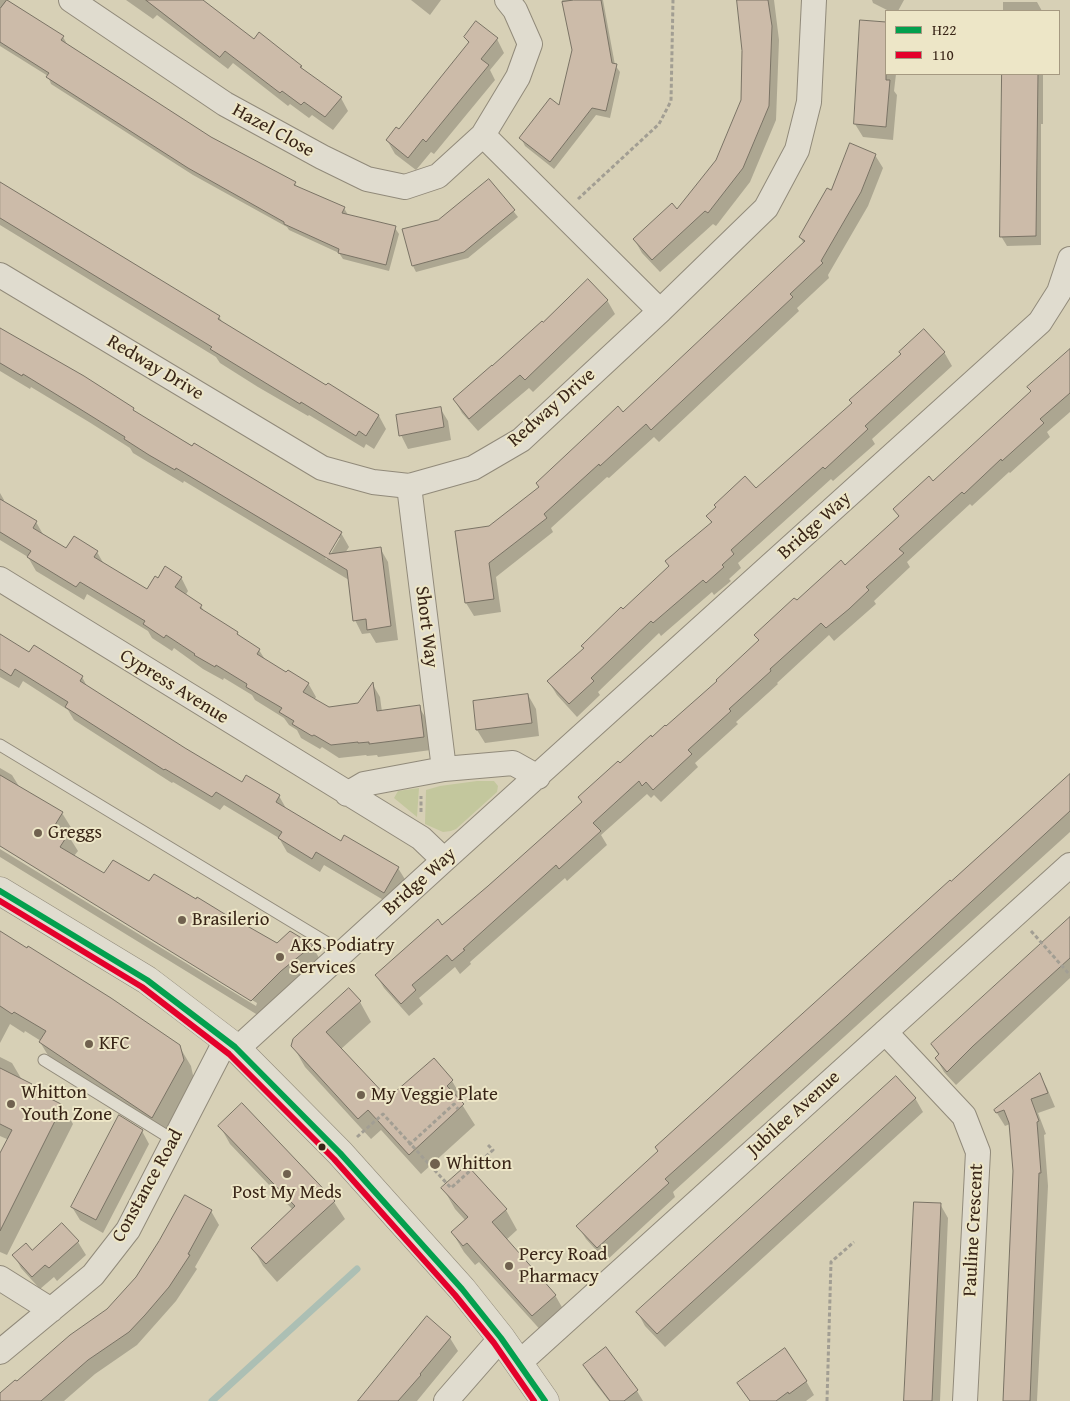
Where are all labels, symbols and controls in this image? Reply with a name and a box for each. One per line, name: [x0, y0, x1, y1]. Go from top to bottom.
legend: [885, 10, 1060, 75]
text: H22: [932, 19, 956, 40]
text: 110: [932, 44, 954, 65]
street label: Hazel Close: [228, 99, 318, 163]
street label: Redway Drive: [103, 330, 207, 406]
street label: Redway Drive: [504, 364, 600, 452]
street label: Bridge Way: [774, 487, 856, 565]
street label: Short Way: [410, 585, 442, 669]
street label: Cypress Avenue: [115, 644, 233, 730]
place label: Greggs: [48, 822, 102, 844]
marker: Greggs: [32, 827, 44, 839]
street label: Bridge Way: [379, 843, 461, 921]
place label: Brasilerio: [192, 909, 269, 931]
marker: Brasilerio: [176, 914, 188, 926]
place label: AKS Podiatry Services: [290, 935, 395, 979]
marker: AKS Podiatry Services: [274, 951, 286, 963]
place label: KFC: [99, 1033, 130, 1055]
marker: KFC: [83, 1038, 95, 1050]
street label: Jubilee Avenue: [743, 1066, 845, 1162]
place label: Whitton Youth Zone: [21, 1082, 112, 1126]
place label: My Veggie Plate: [371, 1084, 498, 1106]
marker: My Veggie Plate: [355, 1089, 367, 1101]
marker: Whitton Youth Zone: [5, 1098, 17, 1110]
street label: Constance Road: [108, 1125, 188, 1247]
unlabelled marker: [317, 1142, 327, 1152]
place label: Whitton: [446, 1153, 512, 1175]
marker: Whitton: [428, 1157, 442, 1171]
street label: Pauline Crescent: [959, 1163, 989, 1297]
marker: Post My Meds: [281, 1168, 293, 1180]
place label: Post My Meds: [232, 1182, 342, 1204]
place label: Percy Road Pharmacy: [519, 1244, 607, 1288]
marker: Percy Road Pharmacy: [503, 1260, 515, 1272]

